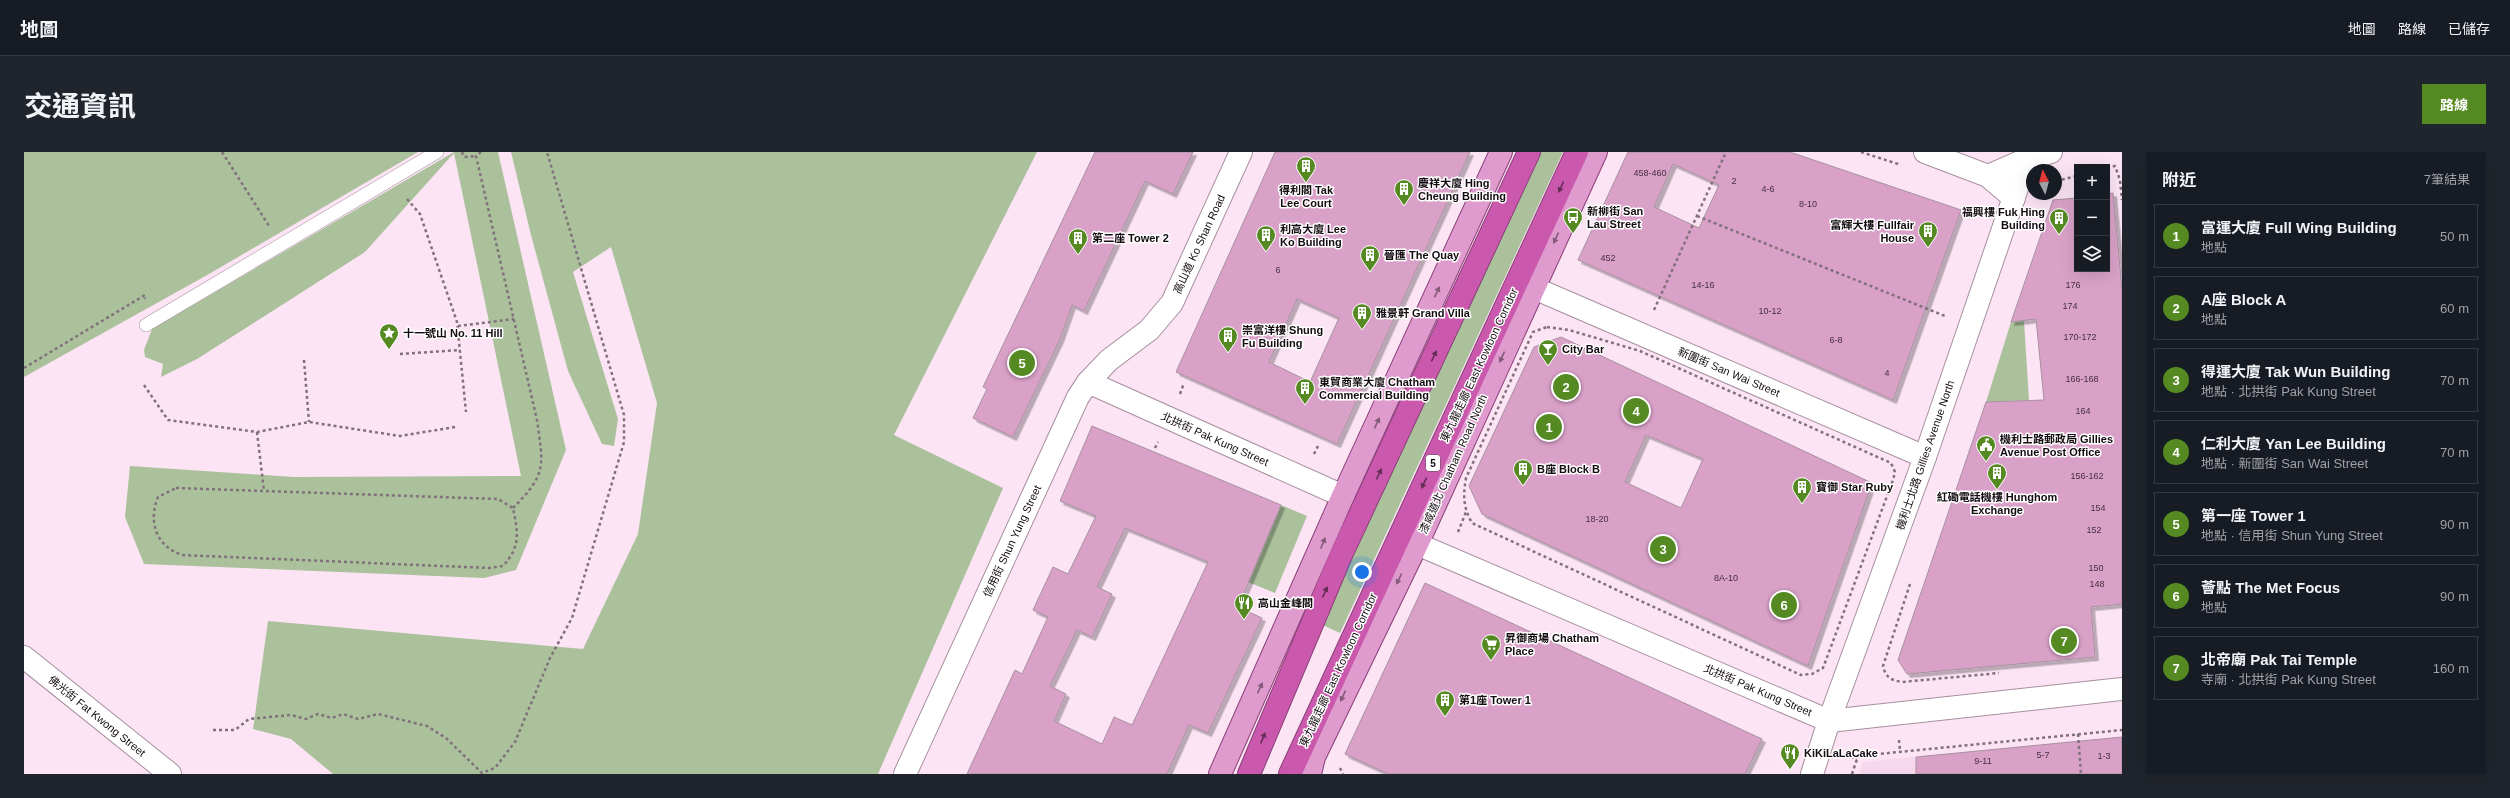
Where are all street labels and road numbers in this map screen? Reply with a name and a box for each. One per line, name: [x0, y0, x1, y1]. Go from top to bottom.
street label: 高山道 Ko Shan Road: [1171, 193, 1227, 295]
street label: 東九龍走廊 East Kowloon Corridor: [1438, 286, 1520, 444]
street label: 新圍街 San Wai Street: [1676, 345, 1782, 399]
street label: 機利士北路 Gillies Avenue North: [1894, 379, 1956, 531]
street label: 漆咸道北 Chatham Road North: [1417, 393, 1489, 535]
street label: 北拱街 Pak Kung Street: [1159, 410, 1271, 468]
road number: 5: [1426, 455, 1440, 471]
street label: 信用街 Shun Yung Street: [981, 483, 1043, 599]
street label: 東九龍走廊 East Kowloon Corridor: [1297, 591, 1379, 749]
street label: 北拱街 Pak Kung Street: [1702, 662, 1814, 718]
street label: 佛光街 Fat Kwong Street: [46, 673, 148, 759]

